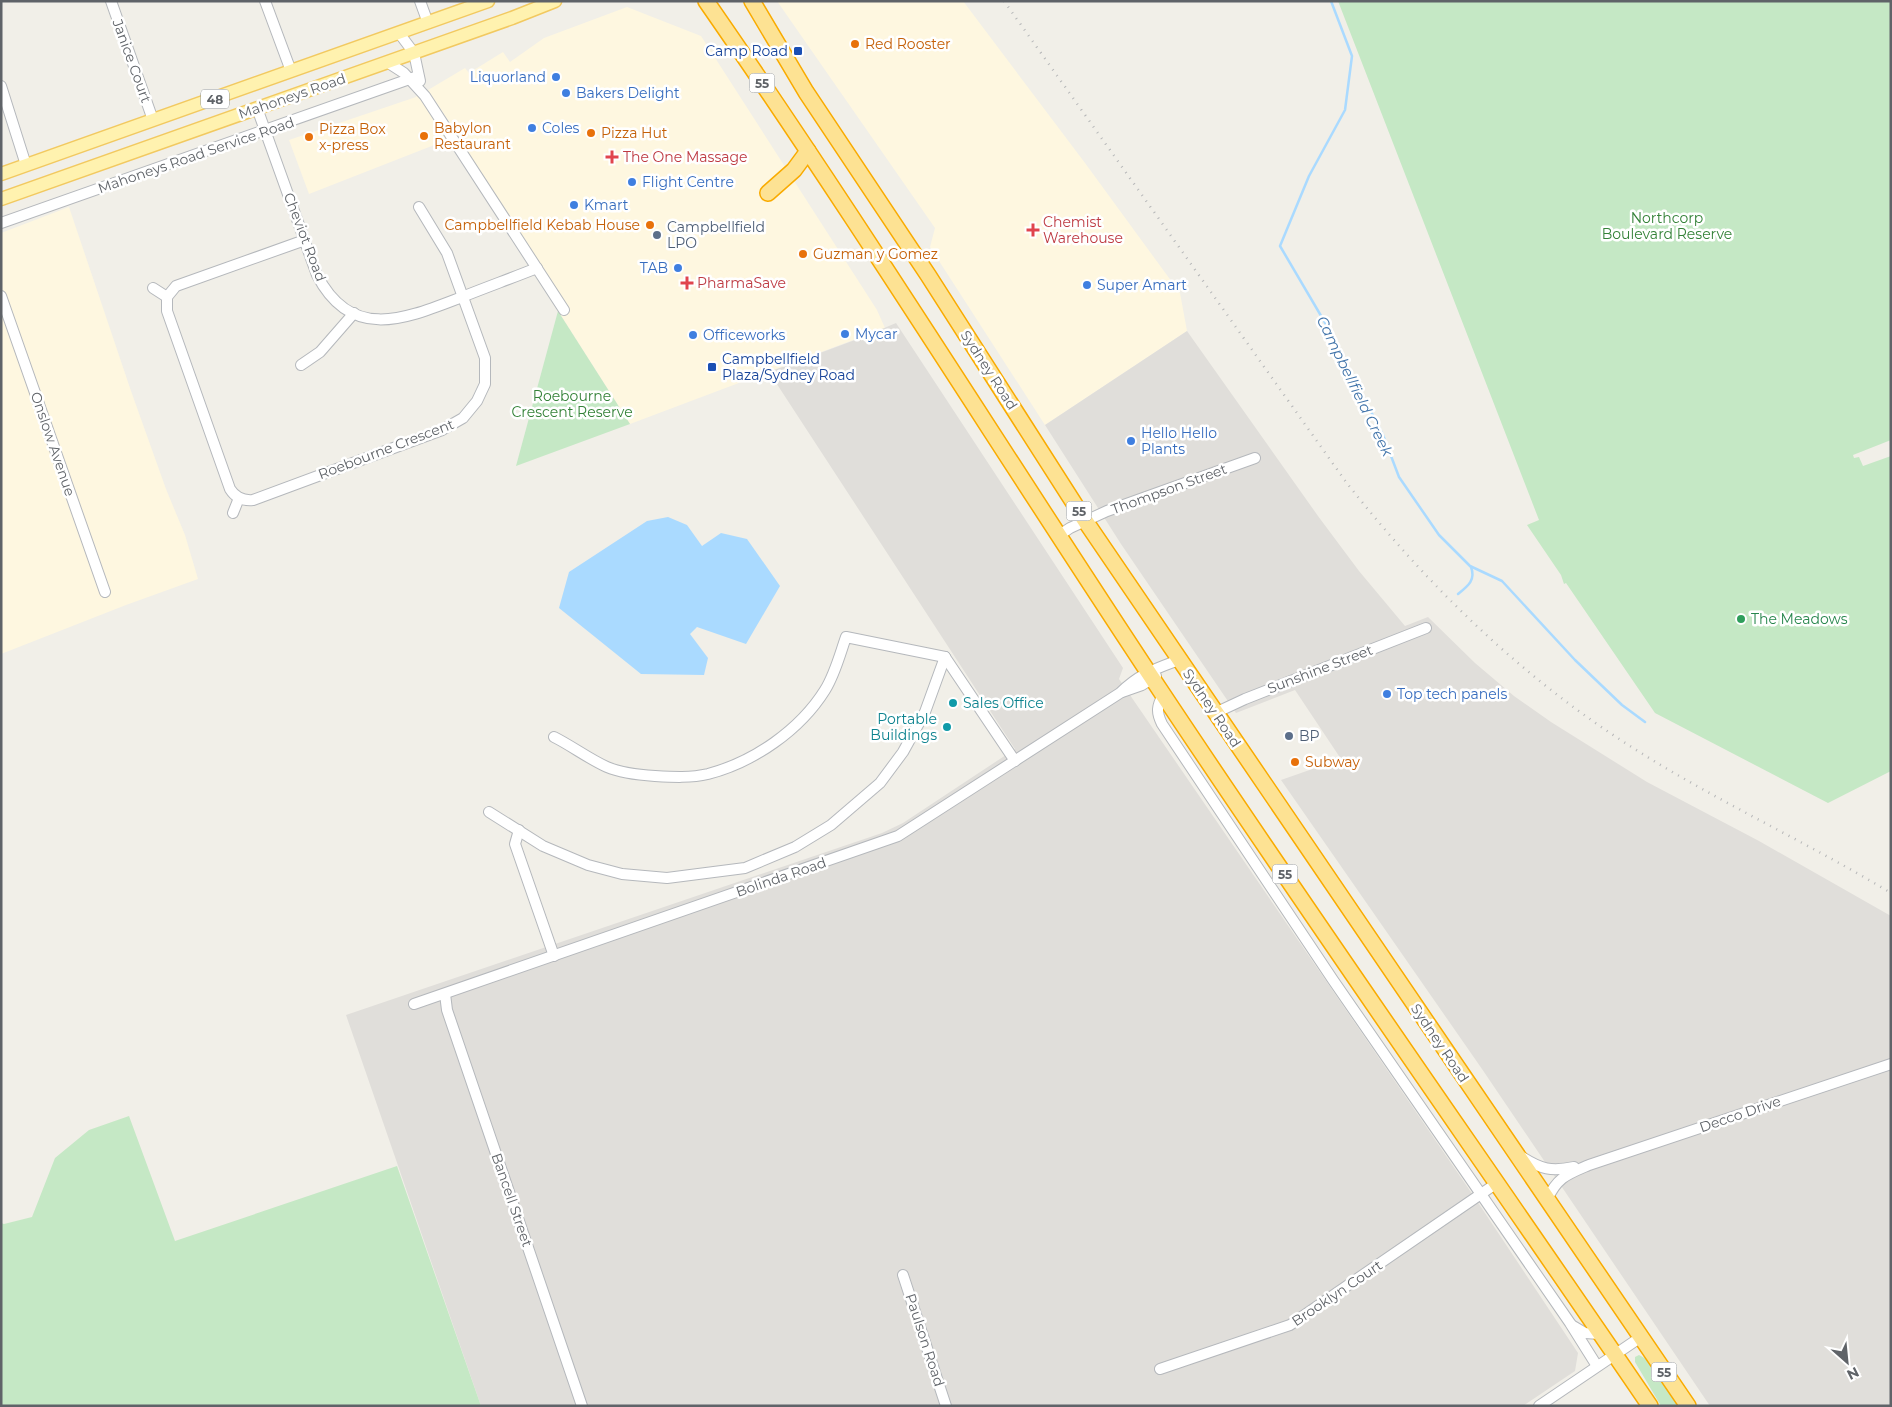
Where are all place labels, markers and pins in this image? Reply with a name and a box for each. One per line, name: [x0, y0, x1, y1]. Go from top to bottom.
place label: Red Rooster: [865, 35, 951, 53]
marker: Red Rooster: [849, 38, 861, 50]
place label: Camp Road: [705, 42, 788, 60]
marker: Camp Road: [792, 45, 804, 57]
place label: Liquorland: [470, 68, 546, 86]
marker: Liquorland: [550, 71, 562, 83]
place label: Bakers Delight: [576, 84, 680, 102]
marker: Bakers Delight: [560, 87, 572, 99]
place label: Babylon Restaurant: [434, 119, 511, 153]
place label: Coles: [542, 119, 580, 137]
place label: Pizza Box x-press: [319, 120, 386, 154]
marker: Coles: [526, 122, 538, 134]
place label: Pizza Hut: [601, 124, 668, 142]
marker: Pizza Hut: [585, 127, 597, 139]
marker: Babylon Restaurant: [418, 130, 430, 142]
marker: Pizza Box x-press: [303, 131, 315, 143]
place label: The One Massage: [623, 148, 748, 166]
marker: The One Massage: [605, 150, 619, 164]
place label: Flight Centre: [642, 173, 734, 191]
marker: Flight Centre: [626, 176, 638, 188]
place label: Kmart: [584, 196, 629, 214]
marker: Kmart: [568, 199, 580, 211]
place label: Chemist Warehouse: [1043, 213, 1123, 247]
place label: Campbellfield Kebab House: [445, 216, 640, 234]
place label: Campbellfield LPO: [667, 218, 765, 252]
marker: Campbellfield Kebab House: [644, 219, 656, 231]
marker: Chemist Warehouse: [1027, 224, 1039, 236]
marker: Campbellfield LPO: [651, 229, 663, 241]
place label: Guzman y Gomez: [813, 245, 938, 263]
marker: Guzman y Gomez: [797, 248, 809, 260]
place label: TAB: [640, 259, 668, 277]
marker: TAB: [672, 262, 684, 274]
place label: PharmaSave: [697, 274, 786, 292]
place label: Super Amart: [1097, 276, 1187, 294]
marker: PharmaSave: [681, 277, 693, 289]
marker: Super Amart: [1081, 279, 1093, 291]
place label: Mycar: [855, 325, 898, 343]
place label: Officeworks: [703, 326, 786, 344]
marker: Mycar: [839, 328, 851, 340]
marker: Officeworks: [687, 329, 699, 341]
place label: Campbellfield Plaza/Sydney Road: [722, 350, 855, 384]
marker: Campbellfield Plaza/Sydney Road: [706, 361, 718, 373]
place label: Hello Hello Plants: [1141, 424, 1217, 458]
marker: Hello Hello Plants: [1125, 435, 1137, 447]
place label: The Meadows: [1751, 610, 1848, 628]
marker: The Meadows: [1735, 613, 1747, 625]
place label: Top tech panels: [1397, 685, 1507, 703]
marker: Top tech panels: [1381, 688, 1393, 700]
place label: Sales Office: [963, 694, 1044, 712]
marker: Sales Office: [947, 697, 959, 709]
place label: Portable Buildings: [870, 710, 937, 744]
marker: Portable Buildings: [941, 721, 953, 733]
place label: BP: [1299, 727, 1320, 745]
marker: BP: [1283, 730, 1295, 742]
place label: Subway: [1305, 753, 1360, 771]
marker: Subway: [1289, 756, 1301, 768]

